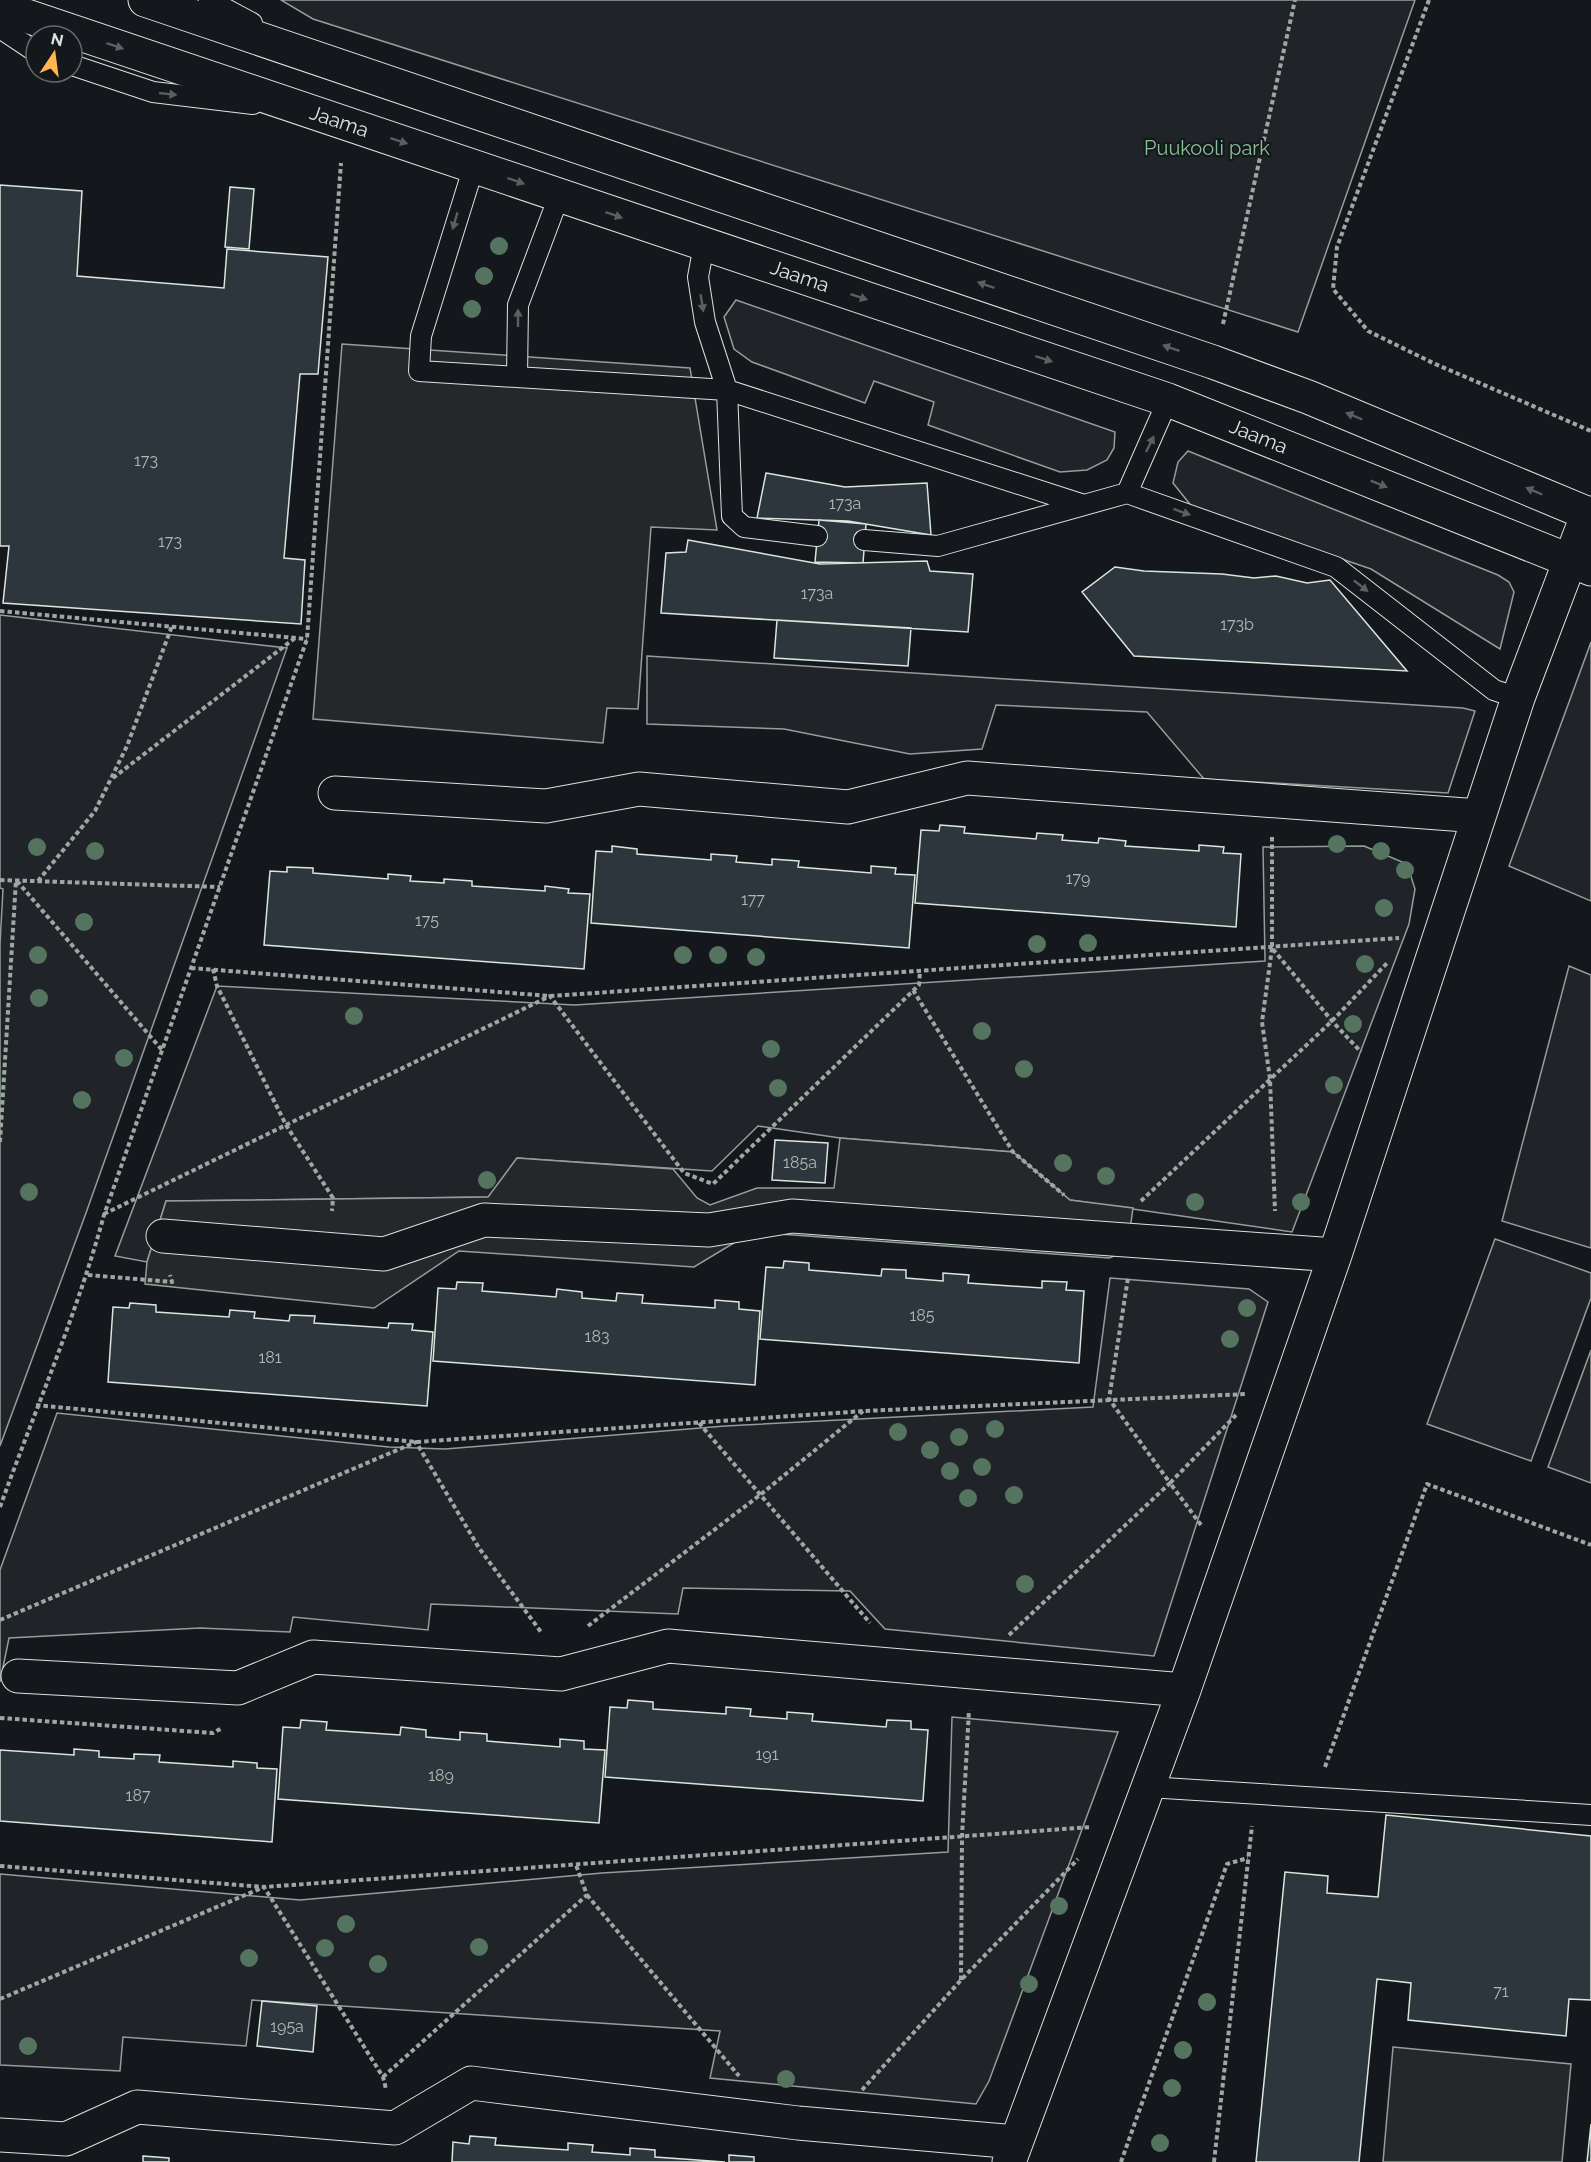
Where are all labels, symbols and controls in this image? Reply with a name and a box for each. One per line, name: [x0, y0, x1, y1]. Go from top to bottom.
north arrow: [24, 24, 84, 84]
text: N: [49, 29, 65, 51]
one-way arrow: [106, 42, 124, 52]
one-way arrow: [158, 89, 177, 99]
street label: Jaama: [307, 100, 372, 142]
park label: Puukooli park: [1144, 136, 1270, 160]
one-way arrow: [390, 137, 408, 146]
one-way arrow: [507, 176, 525, 186]
one-way arrow: [605, 210, 623, 220]
one-way arrow: [450, 212, 459, 230]
street label: Jaama: [767, 255, 832, 297]
one-way arrow: [977, 280, 995, 290]
one-way arrow: [697, 293, 706, 312]
one-way arrow: [850, 293, 868, 302]
one-way arrow: [513, 309, 523, 328]
one-way arrow: [1162, 342, 1180, 352]
one-way arrow: [1035, 355, 1053, 364]
one-way arrow: [1344, 411, 1362, 421]
street label: Jaama: [1226, 414, 1291, 459]
one-way arrow: [1145, 436, 1155, 453]
house number: 173: [134, 451, 158, 470]
one-way arrow: [1370, 479, 1388, 489]
one-way arrow: [1525, 486, 1543, 495]
house number: 173a: [829, 494, 861, 513]
one-way arrow: [1173, 508, 1191, 518]
house number: 173: [158, 532, 182, 551]
one-way arrow: [1353, 580, 1369, 593]
house number: 173a: [801, 584, 833, 603]
house number: 173b: [1220, 615, 1254, 634]
house number: 179: [1066, 869, 1090, 888]
house number: 177: [741, 890, 765, 909]
house number: 175: [415, 911, 439, 930]
house number: 185a: [783, 1153, 817, 1172]
house number: 185: [909, 1306, 935, 1325]
house number: 183: [585, 1327, 609, 1346]
house number: 181: [258, 1348, 282, 1367]
house number: 191: [755, 1745, 779, 1764]
house number: 189: [428, 1766, 454, 1785]
house number: 187: [126, 1786, 151, 1805]
house number: 71: [1493, 1982, 1509, 2001]
house number: 195a: [270, 2017, 304, 2036]

